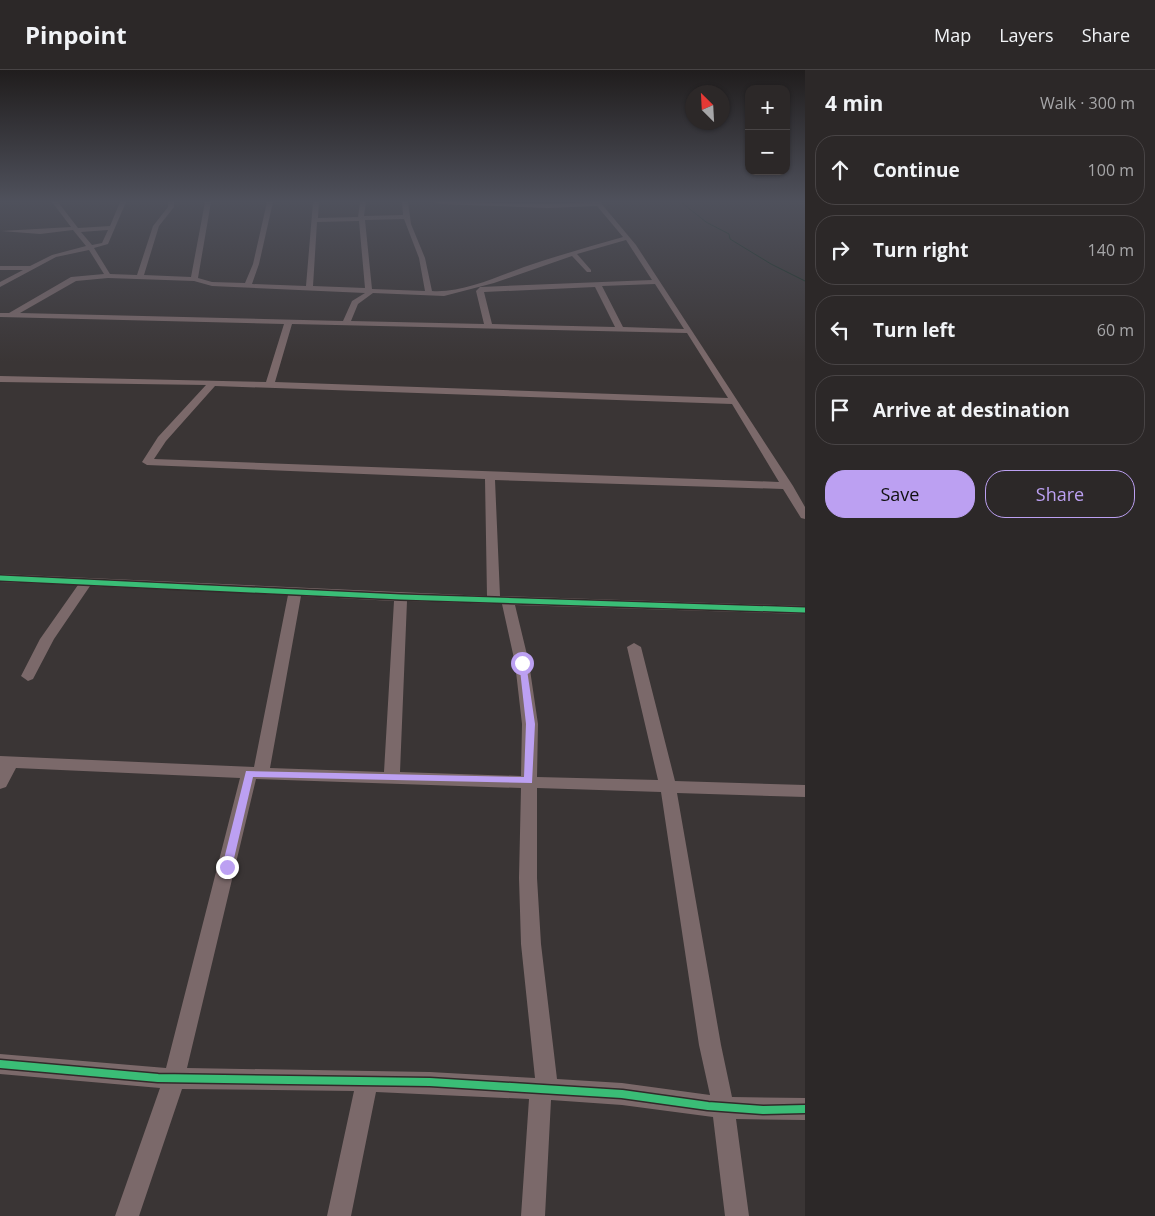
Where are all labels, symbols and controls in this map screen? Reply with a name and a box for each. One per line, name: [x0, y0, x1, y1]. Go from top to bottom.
text: Pinpoint: [25, 18, 127, 51]
text: Map: [934, 23, 971, 47]
text: Layers: [999, 23, 1054, 47]
text: Share: [1082, 23, 1130, 47]
north arrow: [685, 85, 730, 130]
map controls: [745, 85, 790, 175]
button: +: [745, 85, 790, 130]
text: 4 min: [825, 89, 883, 117]
text: Walk · 300 m: [1040, 92, 1135, 114]
button: −: [745, 130, 790, 175]
icon: ahead: [826, 156, 854, 184]
text: Continue: [873, 157, 960, 183]
text: 100 m: [1088, 159, 1134, 181]
icon: right: [826, 236, 854, 264]
text: Turn right: [873, 237, 968, 263]
text: 140 m: [1088, 239, 1134, 261]
icon: left: [826, 316, 854, 344]
text: Turn left: [873, 317, 955, 343]
text: 60 m: [1097, 319, 1134, 341]
icon: arrive: [826, 396, 854, 424]
text: Arrive at destination: [873, 397, 1070, 423]
button: Save: [825, 470, 975, 518]
button: Share: [985, 470, 1135, 518]
route start: [511, 652, 534, 675]
route end: [216, 856, 239, 879]

